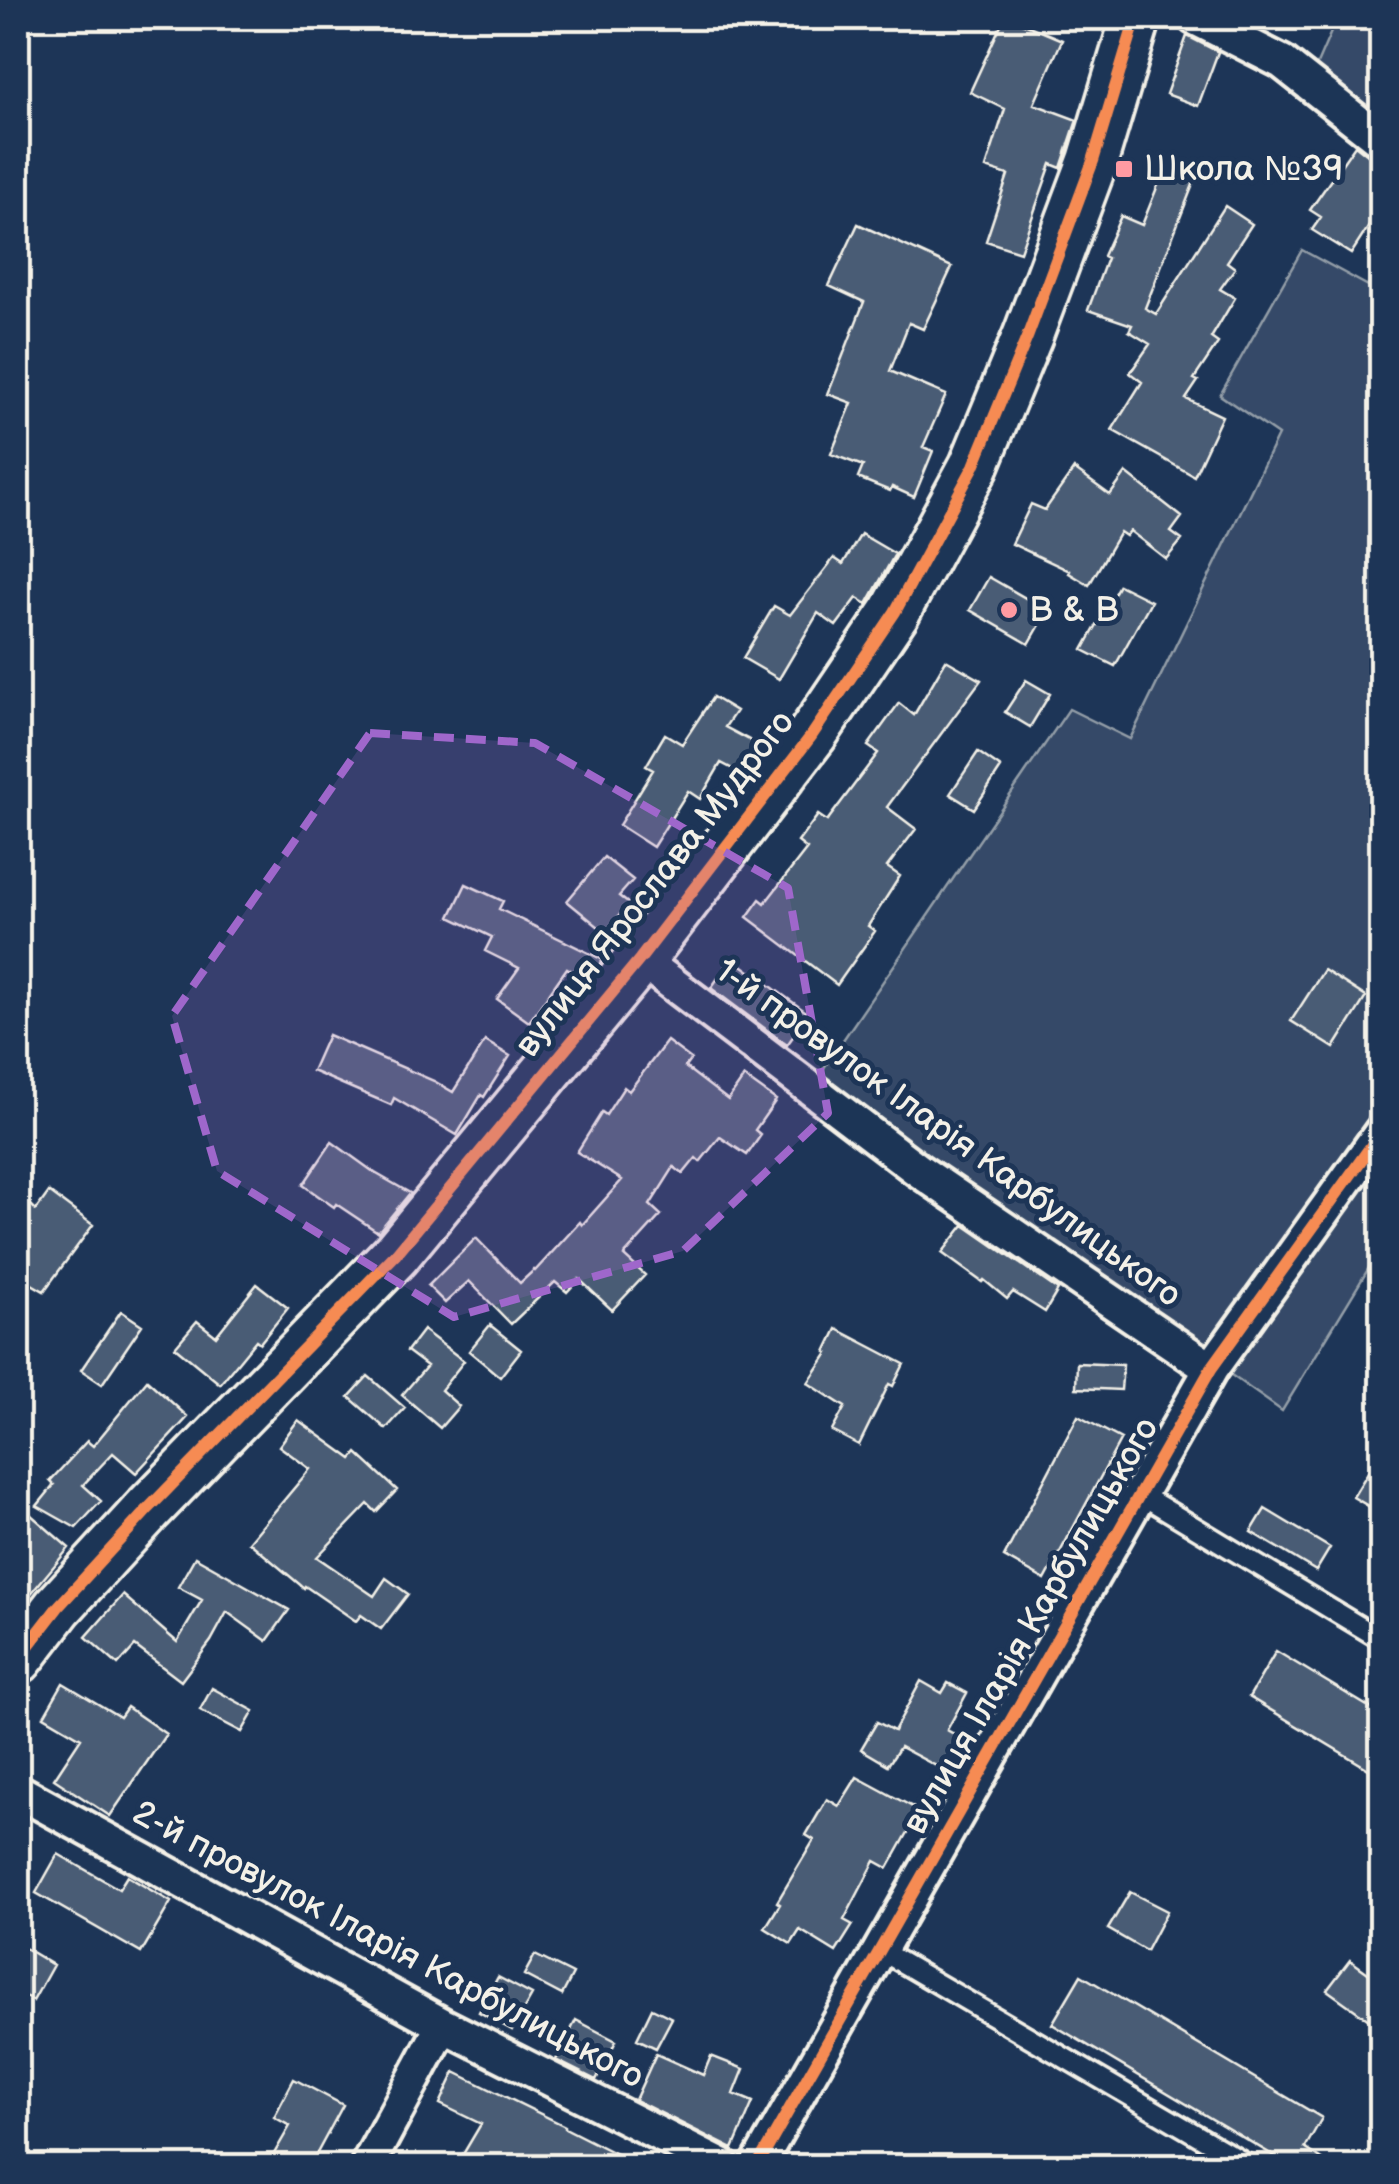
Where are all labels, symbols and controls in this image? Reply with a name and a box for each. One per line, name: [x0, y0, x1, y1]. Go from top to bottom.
place label: Школа №39: [1144, 148, 1343, 191]
marker: Школа №39: [1113, 158, 1135, 180]
place label: B & B: [1029, 589, 1119, 632]
marker: B & B: [998, 599, 1020, 621]
street label: вулиця Ярослава Мудрого: [506, 702, 804, 1066]
street label: 1-й провулок Іларія Карбулицького: [707, 949, 1189, 1317]
street label: вулиця Іларія Карбулицького: [894, 1410, 1168, 1842]
street label: 2-й провулок Іларія Карбулицького: [125, 1792, 651, 2098]

